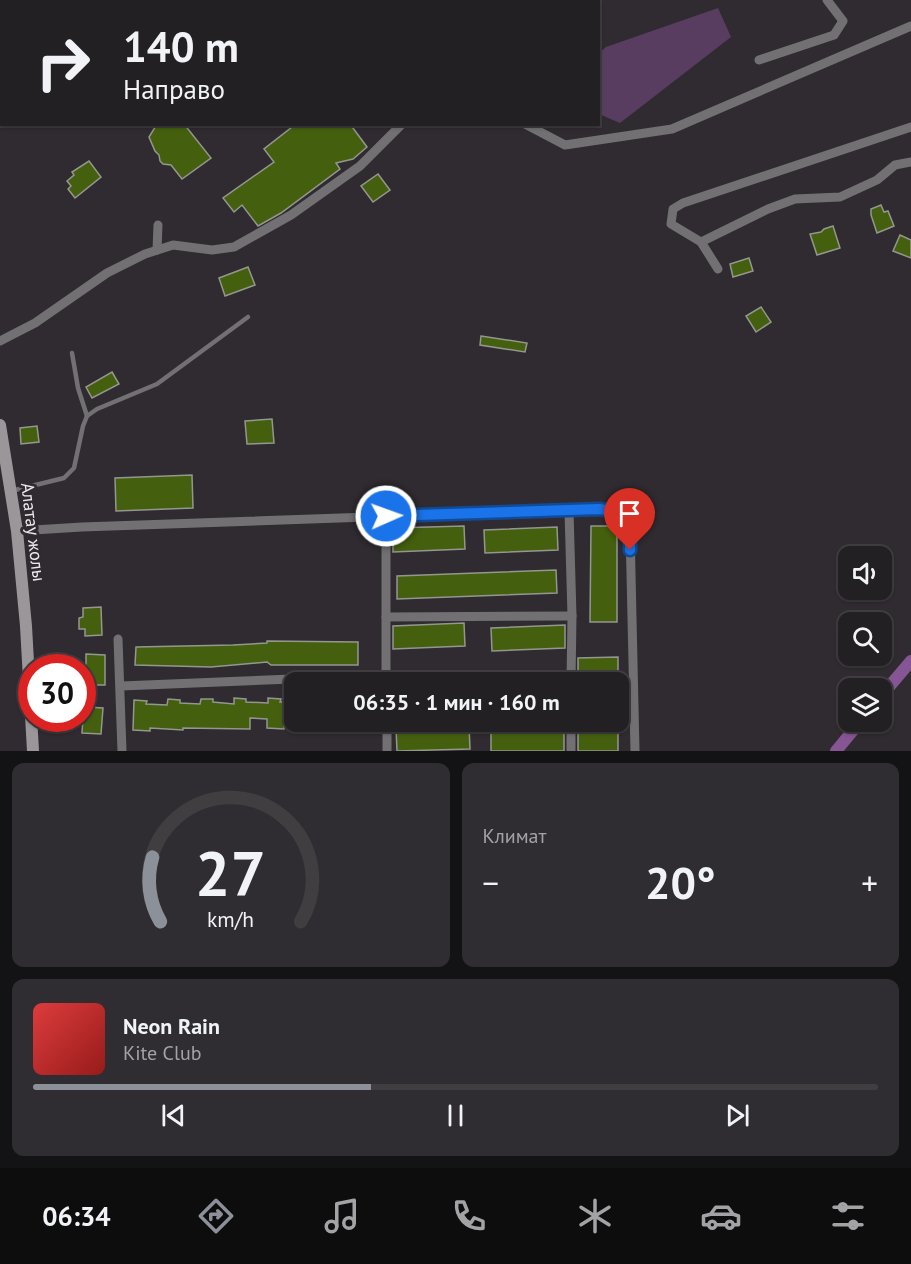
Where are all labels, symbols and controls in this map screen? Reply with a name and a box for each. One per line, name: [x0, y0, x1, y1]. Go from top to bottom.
text: 140 m: [123, 19, 239, 74]
icon: right: [24, 24, 102, 102]
text: Направо: [123, 72, 225, 106]
street label: Алатау жолы: [16, 481, 51, 583]
position arrow: [354, 484, 418, 548]
pin: [604, 488, 655, 550]
icon: arrive: [613, 497, 646, 530]
map controls: [838, 546, 892, 732]
button: sound: [838, 546, 892, 600]
button: search: [838, 612, 892, 666]
speed limit sign: 30: [18, 654, 96, 732]
button: layers: [838, 678, 892, 732]
text: 06:35 · 1 мин · 160 m: [353, 688, 560, 716]
text: Климат: [483, 823, 546, 849]
text: 27: [195, 832, 266, 913]
text: 20°: [645, 853, 716, 911]
text: −: [483, 861, 499, 904]
text: +: [861, 861, 878, 904]
text: km/h: [207, 905, 254, 933]
text: Neon Rain: [123, 1012, 220, 1040]
text: Kite Club: [123, 1040, 201, 1066]
icon: previous: [157, 1099, 190, 1132]
icon: pause: [439, 1099, 472, 1132]
icon: next: [721, 1099, 754, 1132]
icon: directions: [195, 1195, 237, 1237]
icon: music: [321, 1195, 363, 1237]
icon: phone: [448, 1195, 490, 1237]
icon: climate: [574, 1195, 616, 1237]
icon: car: [700, 1195, 742, 1237]
icon: filters: [827, 1195, 869, 1237]
text: 06:34: [42, 1199, 111, 1233]

